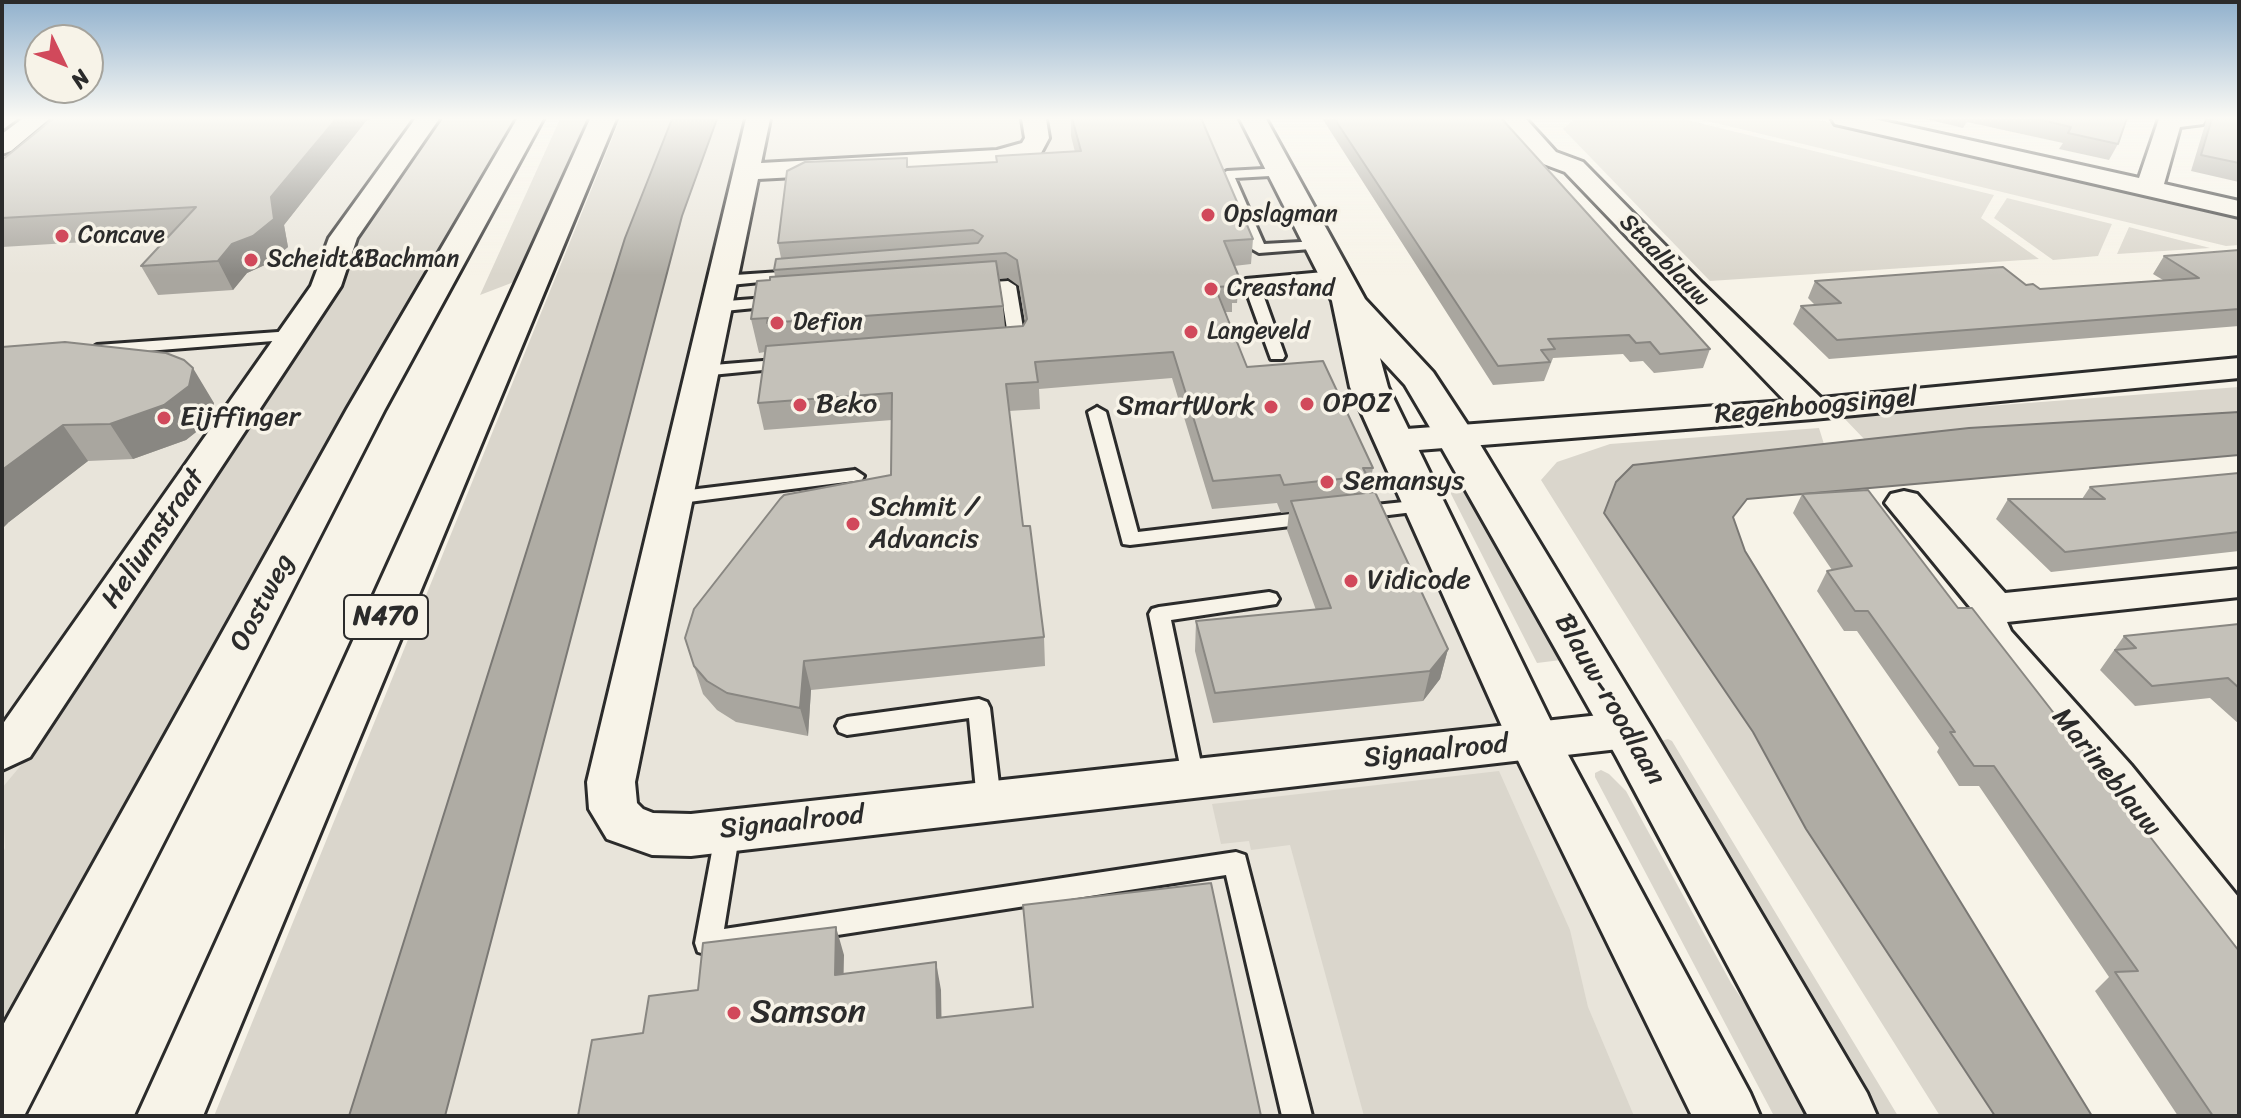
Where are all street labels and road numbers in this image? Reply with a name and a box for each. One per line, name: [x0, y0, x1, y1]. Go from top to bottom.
street label: Staalblauw: [1613, 209, 1715, 313]
street label: Regenboogsingel: [1713, 381, 1919, 433]
street label: Heliumstraat: [95, 463, 213, 615]
street label: Oostweg: [223, 549, 303, 657]
road number: N470: [344, 595, 428, 639]
street label: Blauw-roodlaan: [1546, 608, 1672, 792]
street label: Marineblauw: [2044, 702, 2168, 844]
street label: Signaalrood: [1362, 728, 1510, 776]
street label: Signaalrood: [718, 799, 866, 847]

